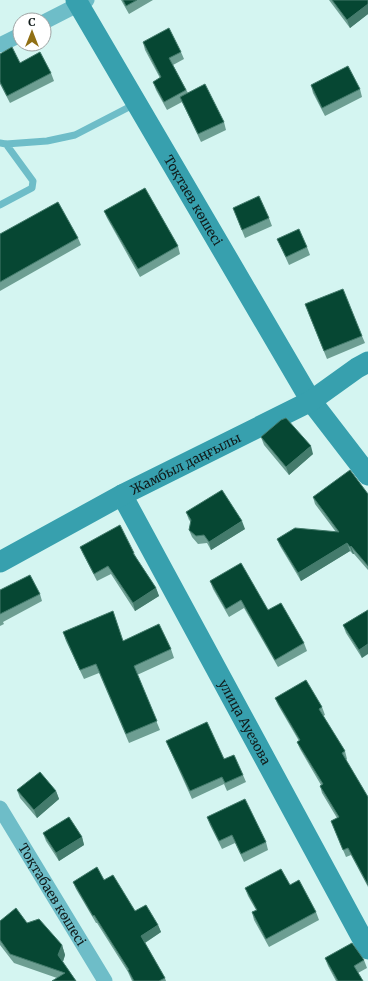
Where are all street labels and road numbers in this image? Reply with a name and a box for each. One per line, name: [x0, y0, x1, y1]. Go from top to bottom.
street label: Тоқтаев көшесі: [160, 152, 226, 248]
street label: Жамбыл даңғылы: [127, 429, 244, 498]
street label: улица Ауезова: [215, 676, 275, 767]
street label: Тоқтабаев көшесі: [15, 840, 90, 949]

